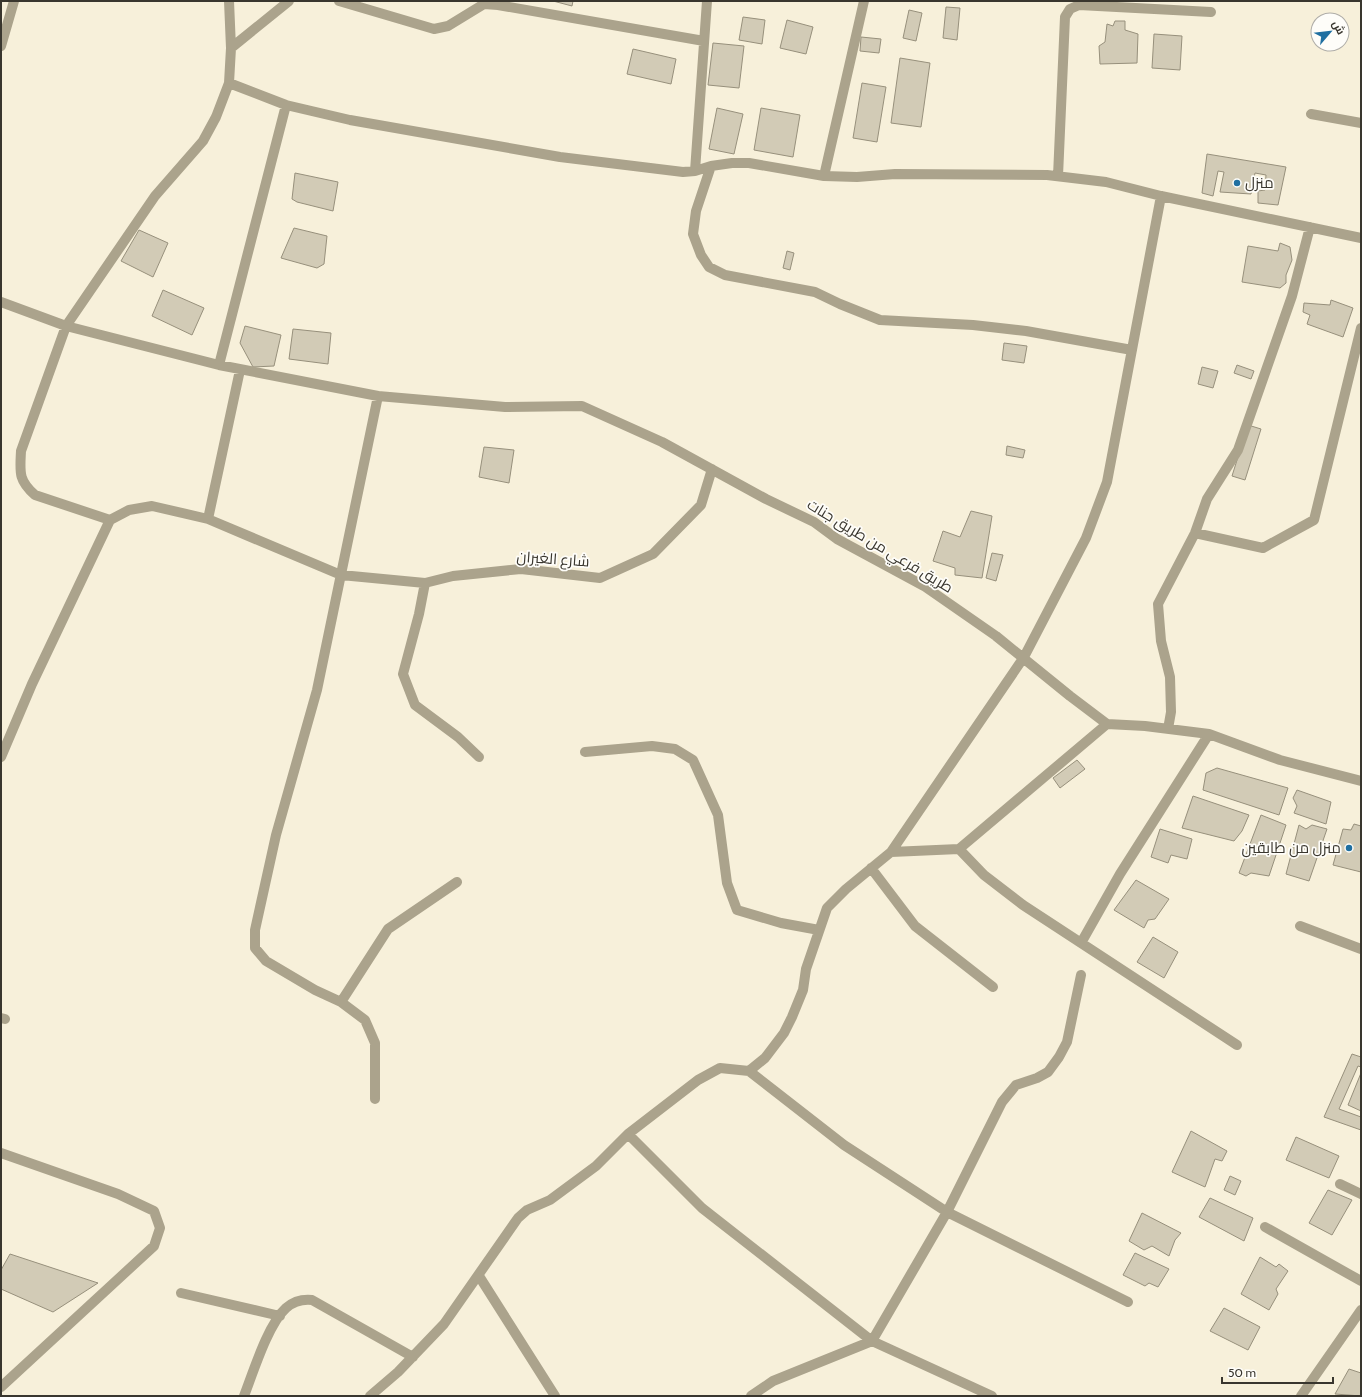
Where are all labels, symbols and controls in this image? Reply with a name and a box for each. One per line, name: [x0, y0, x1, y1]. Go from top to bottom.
north arrow: [1310, 12, 1350, 52]
text: ش: [1329, 18, 1348, 37]
place label: منزل: [1245, 174, 1274, 192]
marker: منزل: [1232, 178, 1242, 188]
street label: طريق فرعي من طريق جنات: [802, 495, 956, 599]
street label: شارع الغيران: [516, 547, 590, 573]
place label: منزل من طابقين: [1242, 839, 1341, 858]
marker: منزل من طابقين: [1344, 843, 1354, 853]
scale bar: [1222, 1359, 1333, 1385]
text: 50 m: [1228, 1365, 1256, 1380]

